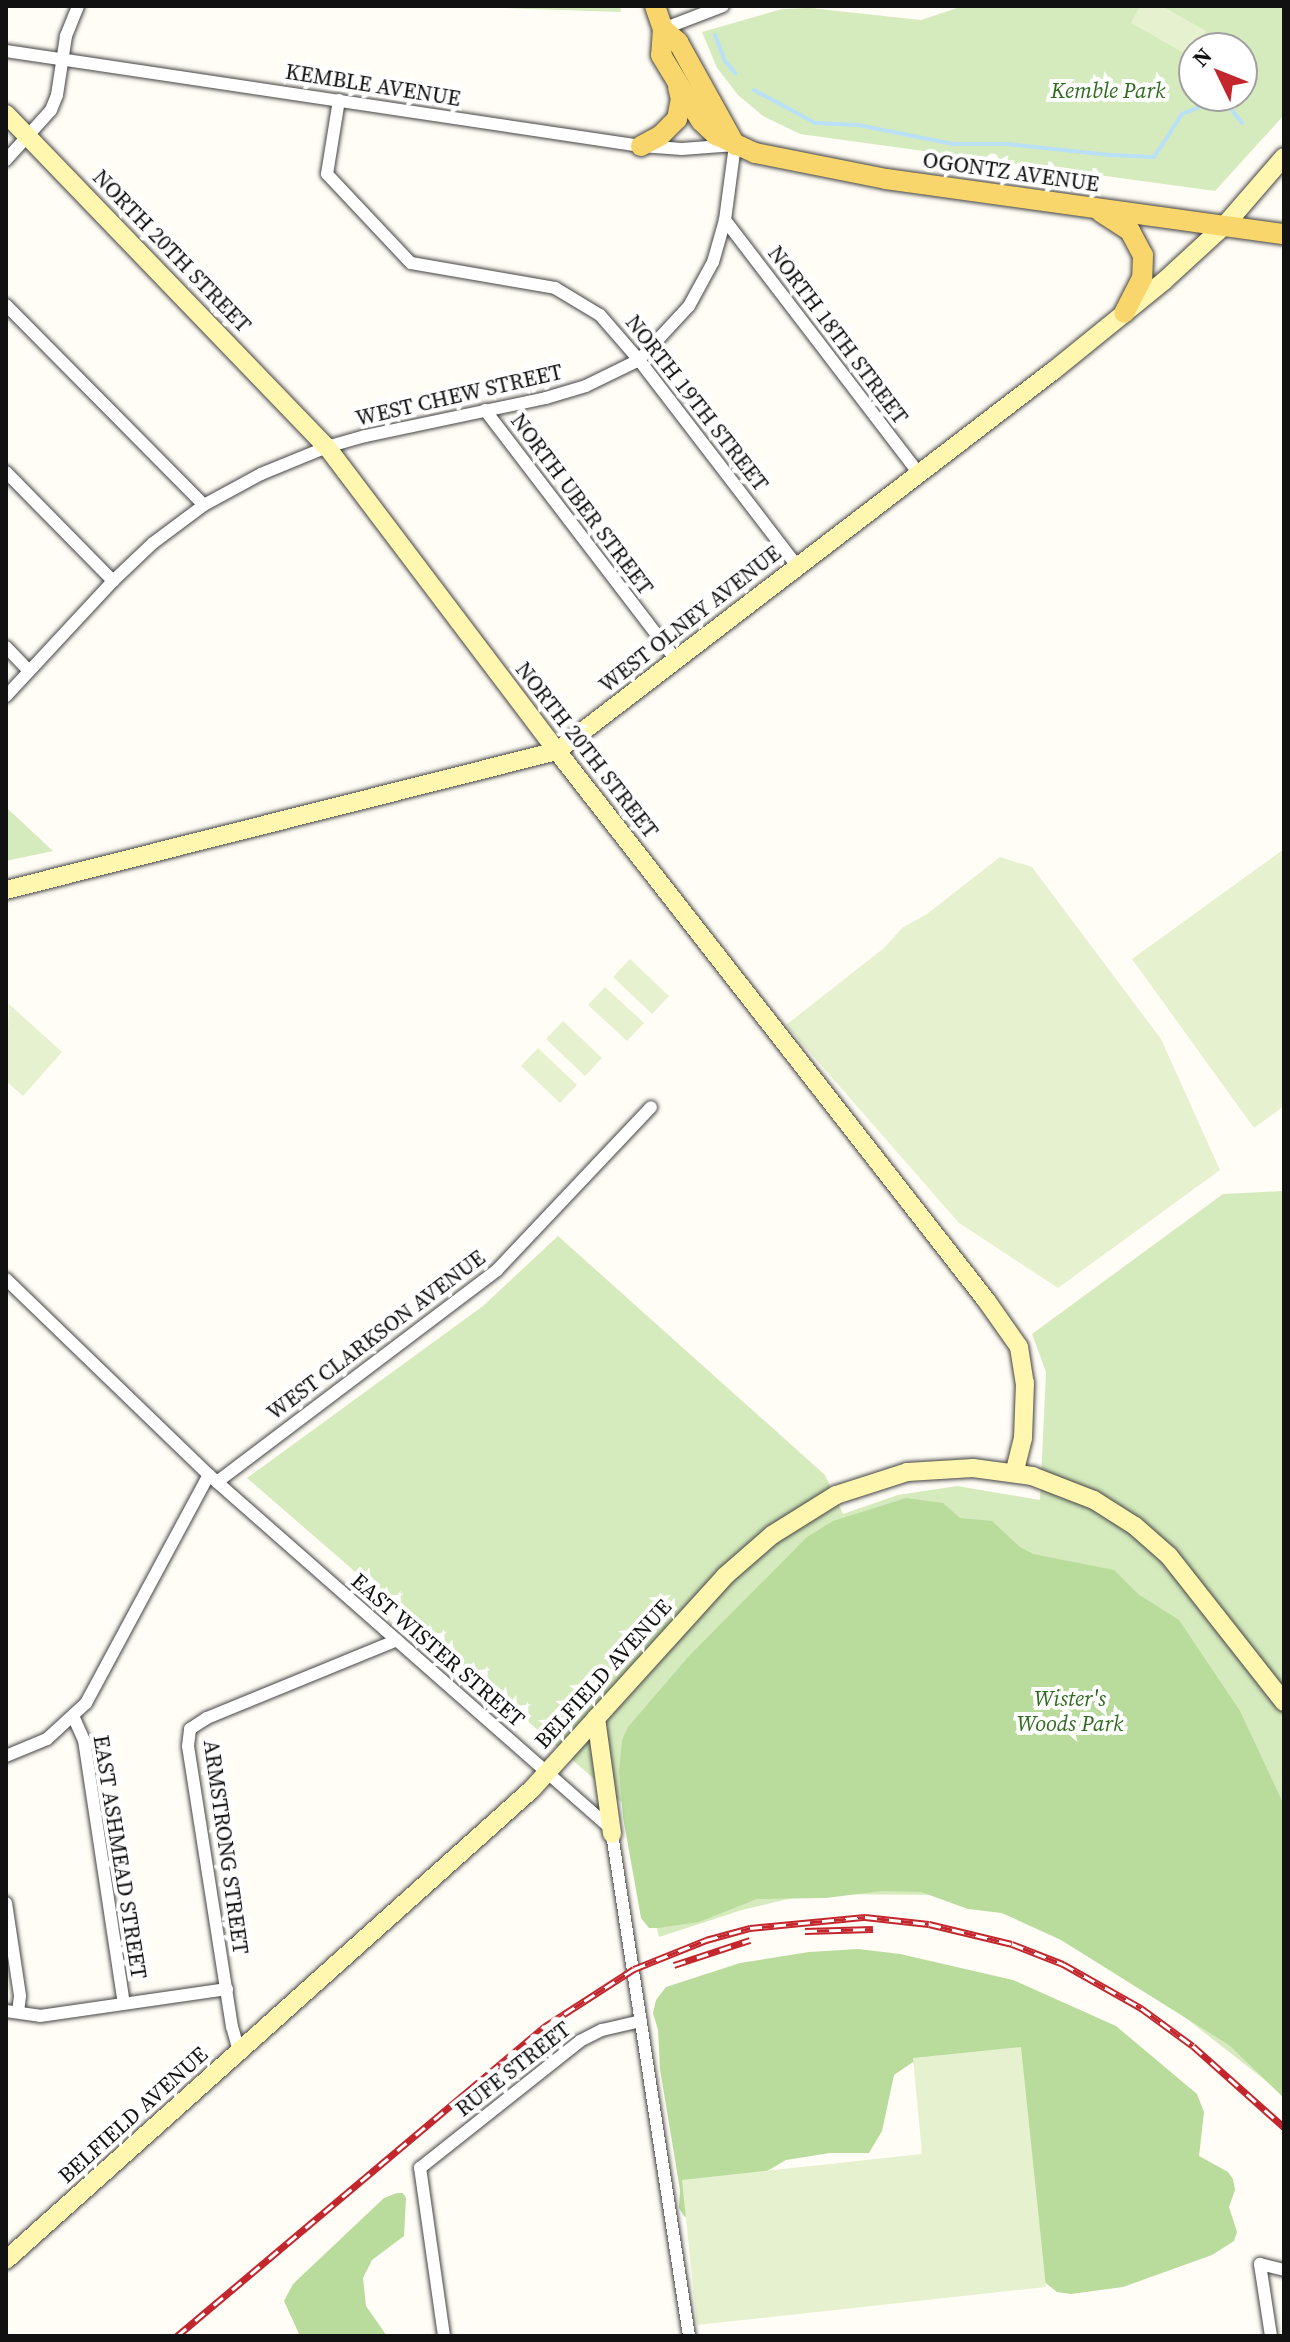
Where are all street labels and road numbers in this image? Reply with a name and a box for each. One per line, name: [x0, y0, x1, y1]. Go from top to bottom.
street label: KEMBLE AVENUE: [284, 58, 462, 112]
street label: OGONTZ AVENUE: [921, 147, 1101, 197]
street label: NORTH 20TH STREET: [87, 164, 257, 338]
street label: NORTH 18TH STREET: [762, 241, 914, 429]
street label: NORTH 19TH STREET: [620, 310, 774, 496]
street label: WEST CHEW STREET: [352, 358, 566, 432]
street label: NORTH UBER STREET: [505, 408, 659, 600]
street label: WEST OLNEY AVENUE: [593, 539, 787, 699]
street label: NORTH 20TH STREET: [510, 657, 664, 843]
street label: WEST CLARKSON AVENUE: [262, 1244, 490, 1426]
street label: EAST WISTER STREET: [346, 1567, 530, 1733]
street label: BELFIELD AVENUE: [529, 1594, 677, 1754]
street label: EAST ASHMEAD STREET: [88, 1733, 152, 1981]
street label: ARMSTRONG STREET: [198, 1738, 254, 1956]
street label: RUFE STREET: [450, 2016, 576, 2122]
street label: BELFIELD AVENUE: [53, 2041, 213, 2189]

